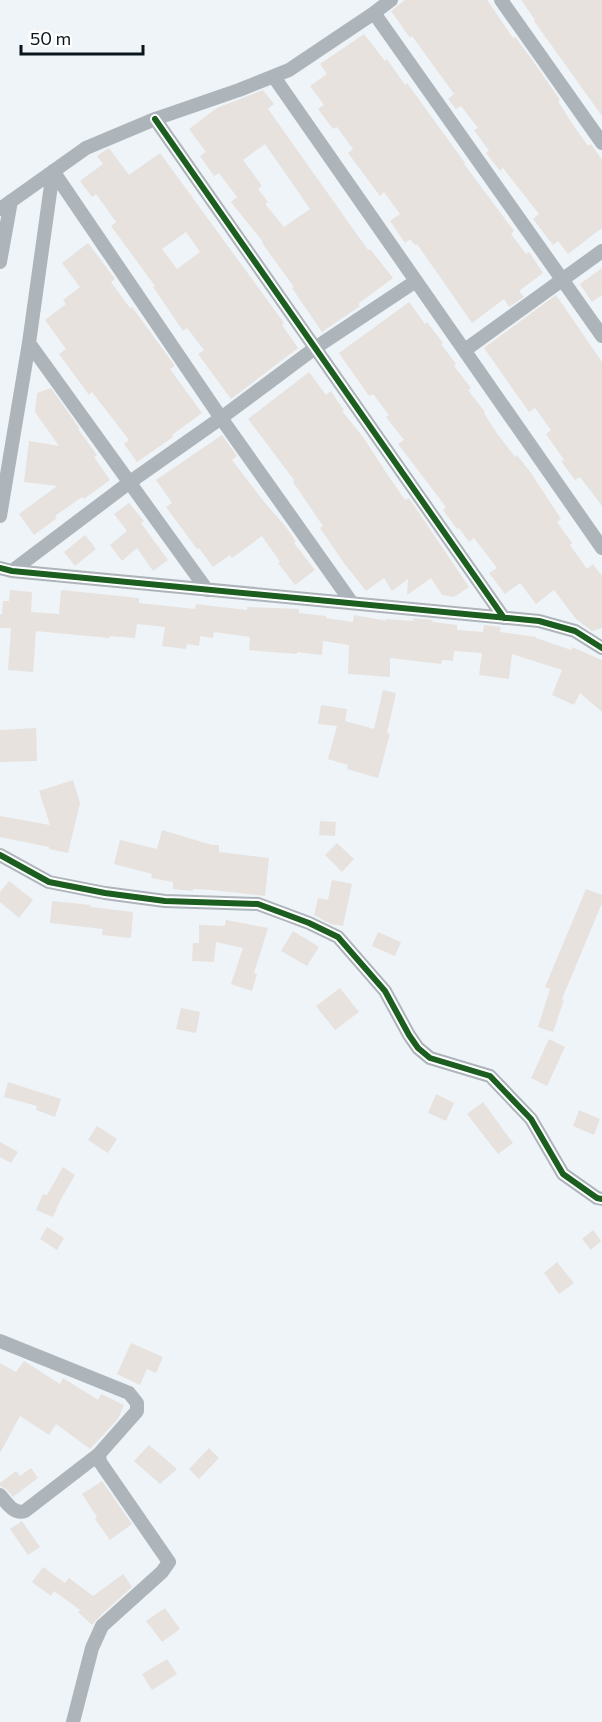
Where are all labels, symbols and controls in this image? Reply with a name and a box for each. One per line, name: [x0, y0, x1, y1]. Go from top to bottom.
scale bar: [21, 18, 142, 56]
text: 50 m: [30, 27, 71, 49]

